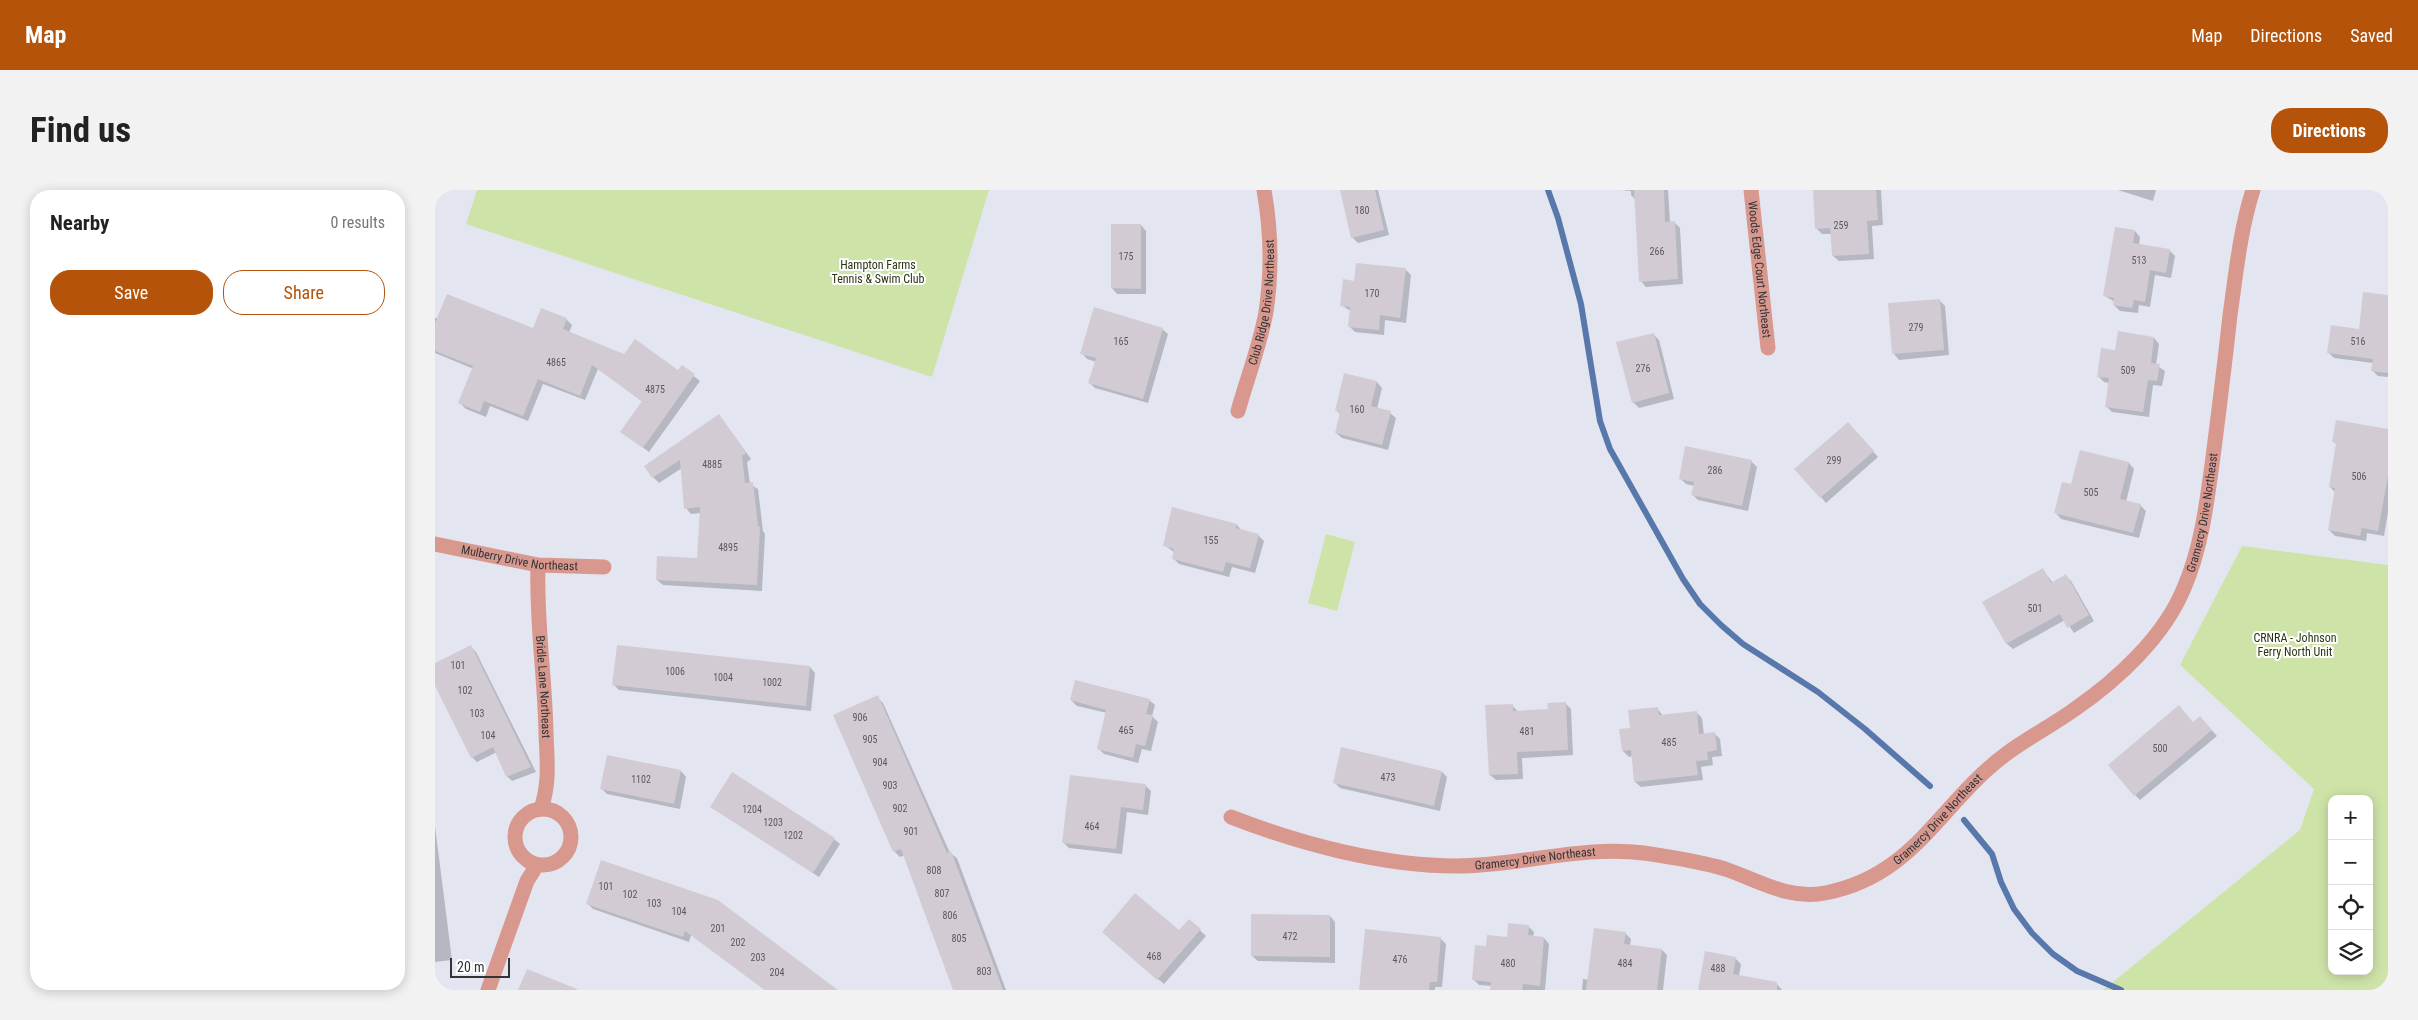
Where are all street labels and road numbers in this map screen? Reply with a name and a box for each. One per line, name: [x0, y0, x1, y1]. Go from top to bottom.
street label: Woods Edge Court Northeast: [1745, 200, 1774, 339]
street label: Club Ridge Drive Northeast: [1246, 239, 1277, 367]
street label: Gramercy Drive Northeast: [2184, 452, 2221, 574]
street label: Mulberry Drive Northeast: [460, 543, 579, 573]
street label: Bridle Lane Northeast: [533, 635, 553, 739]
street label: Gramercy Drive Northeast: [1890, 771, 1985, 868]
street label: Gramercy Drive Northeast: [1474, 845, 1596, 872]

